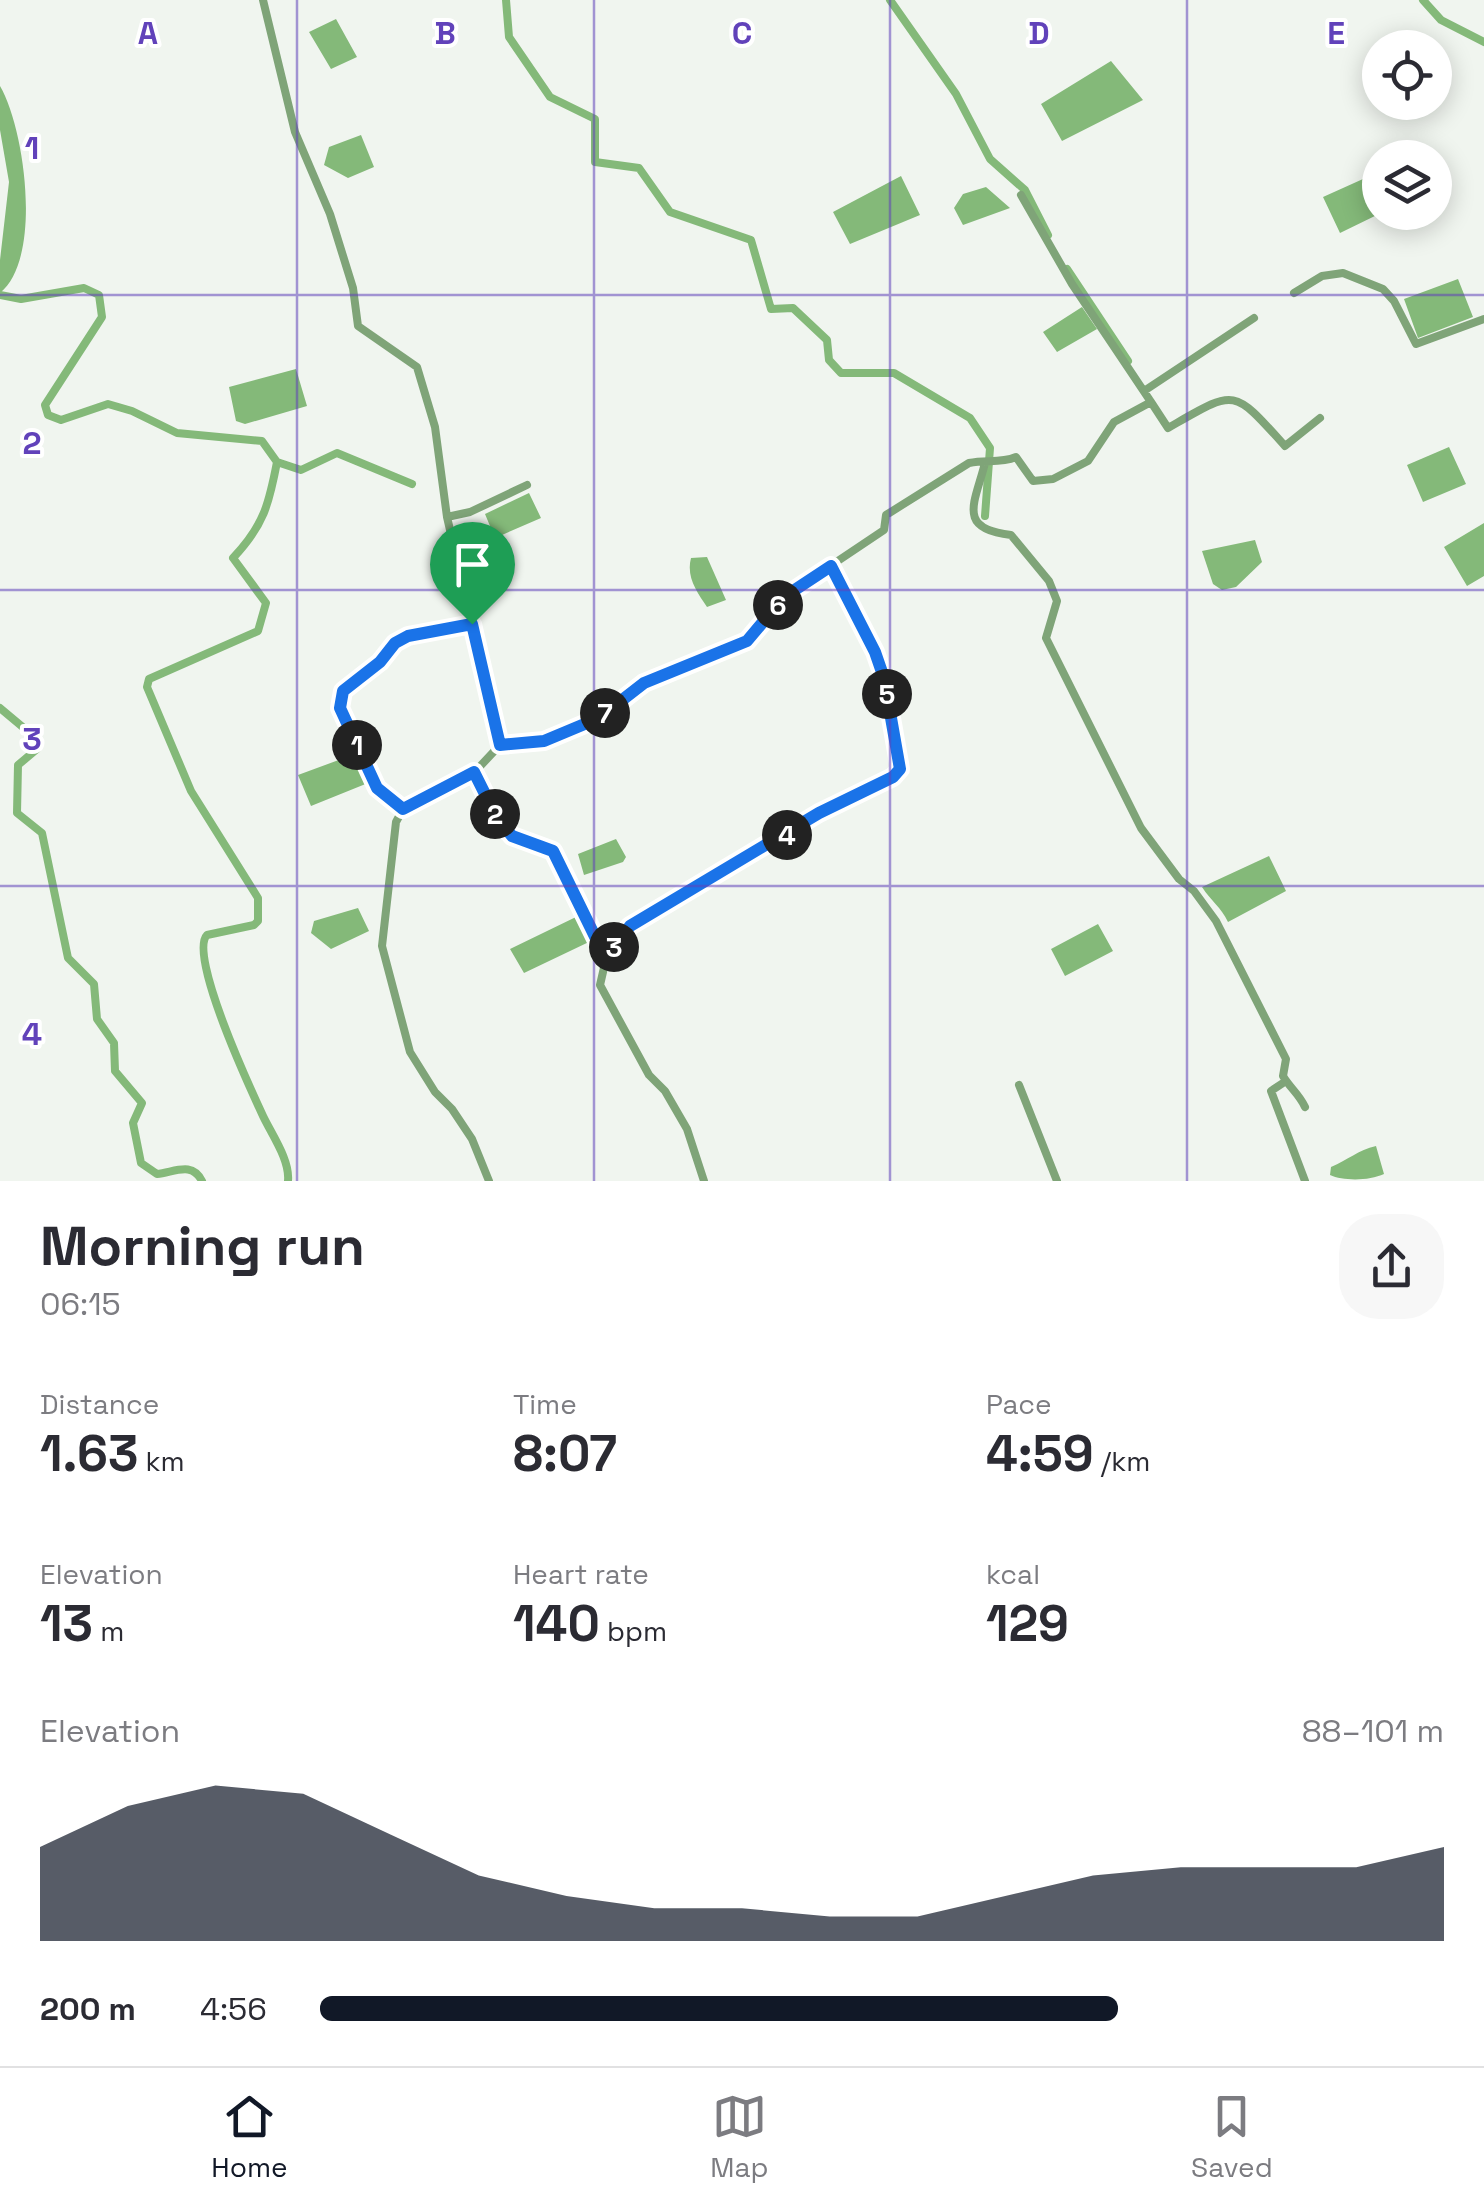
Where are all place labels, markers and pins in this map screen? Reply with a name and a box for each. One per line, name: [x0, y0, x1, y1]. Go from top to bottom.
pin: [430, 522, 515, 625]
pin: 6: [753, 580, 803, 630]
pin: 5: [862, 669, 912, 719]
pin: 7: [580, 688, 630, 738]
pin: 1: [332, 720, 382, 770]
pin: 2: [470, 789, 520, 839]
pin: 4: [762, 810, 812, 860]
pin: 3: [589, 922, 639, 972]

